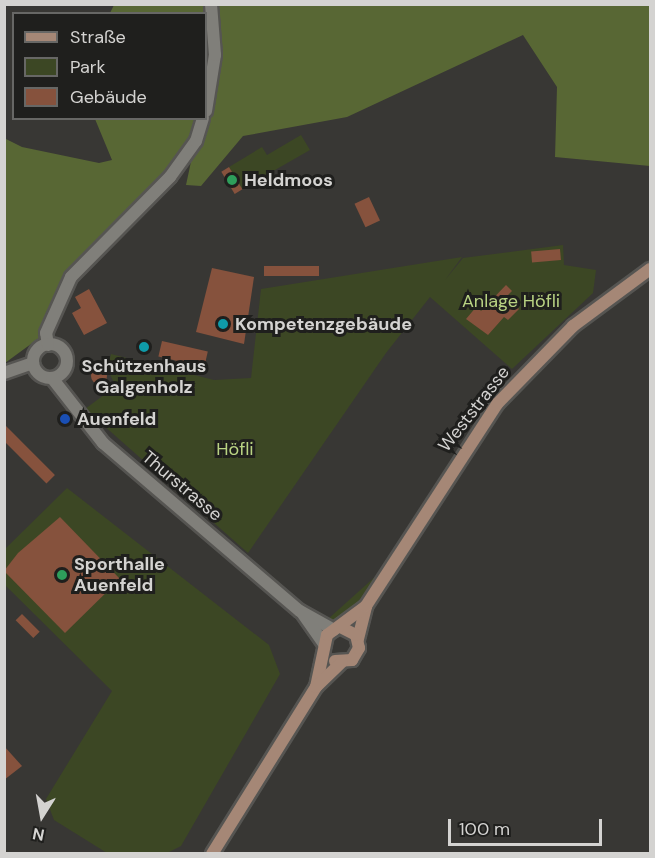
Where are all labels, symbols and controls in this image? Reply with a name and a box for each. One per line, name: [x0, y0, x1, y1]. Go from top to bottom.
legend: [12, 12, 207, 120]
text: Straße: [70, 25, 126, 49]
text: Park: [70, 55, 106, 79]
text: Gebäude: [70, 85, 147, 109]
place label: Heldmoos: [244, 169, 333, 191]
marker: Heldmoos: [225, 173, 239, 187]
park label: Anlage Höfli: [462, 290, 560, 312]
place label: Kompetenzgebäude: [235, 313, 412, 335]
marker: Kompetenzgebäude: [216, 317, 230, 331]
marker: Schützenhaus Galgenholz: [137, 340, 151, 354]
place label: Schützenhaus Galgenholz: [82, 356, 206, 398]
street label: Weststrasse: [434, 362, 514, 456]
place label: Auenfeld: [77, 408, 156, 430]
marker: Auenfeld: [58, 412, 72, 426]
park label: Höfli: [216, 438, 254, 460]
street label: Thurstrasse: [138, 446, 226, 526]
place label: Sporthalle Auenfeld: [74, 554, 165, 596]
marker: Sporthalle Auenfeld: [55, 568, 69, 582]
north arrow: [12, 786, 72, 846]
scale bar: [451, 807, 606, 845]
text: 100 m: [459, 817, 510, 841]
text: N: [31, 823, 46, 846]

